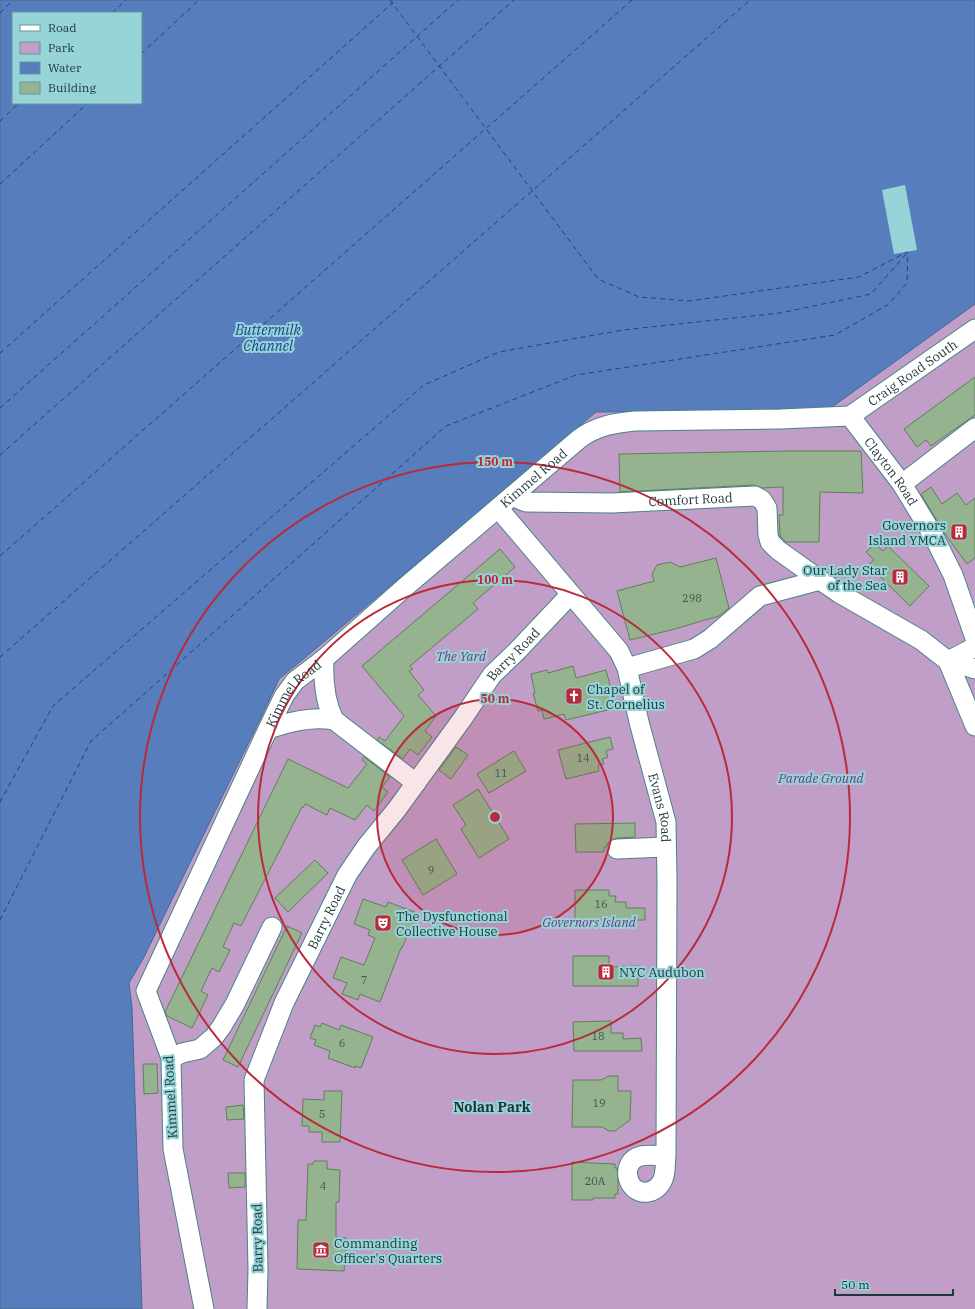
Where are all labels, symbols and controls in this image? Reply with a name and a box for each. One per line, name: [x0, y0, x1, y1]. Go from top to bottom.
legend: [12, 12, 142, 104]
text: Road: [48, 20, 77, 35]
text: Park: [48, 40, 74, 55]
text: Water: [48, 60, 82, 75]
text: Building: [48, 80, 96, 95]
water label: Buttermilk Channel: [234, 321, 301, 355]
street label: Craig Road South: [865, 336, 961, 410]
street label: Clayton Road: [860, 434, 921, 509]
street label: Kimmel Road: [497, 445, 571, 512]
text: 150 m: [477, 454, 513, 469]
street label: Comfort Road: [648, 489, 733, 510]
place label: Governors Island YMCA: [868, 517, 946, 549]
building icon: Governors Island YMCA: [949, 522, 969, 542]
place label: Our Lady Star of the Sea: [803, 562, 887, 594]
building icon: Our Lady Star of the Sea: [890, 567, 910, 587]
text: 100 m: [477, 572, 513, 587]
house number: 298: [682, 591, 702, 605]
street label: Barry Road: [483, 624, 544, 684]
park label: The Yard: [436, 648, 487, 665]
street label: Kimmel Road: [262, 656, 325, 730]
place label: Chapel of St. Cornelius: [587, 681, 665, 713]
church icon: Chapel of St. Cornelius: [564, 686, 584, 706]
text: 50 m: [481, 691, 510, 706]
house number: 14: [576, 751, 590, 765]
house number: 11: [494, 766, 508, 780]
park label: Parade Ground: [777, 770, 865, 787]
street label: Evans Road: [644, 771, 674, 843]
centre of rings: [488, 810, 502, 824]
house number: 9: [428, 863, 434, 877]
street label: Barry Road: [304, 883, 349, 952]
house number: 16: [594, 897, 608, 911]
place label: The Dysfunctional Collective House: [396, 908, 508, 940]
theatre icon: The Dysfunctional Collective House: [373, 913, 393, 933]
park label: Governors Island: [542, 914, 637, 931]
building icon: NYC Audubon: [596, 962, 616, 982]
place label: NYC Audubon: [619, 964, 705, 981]
house number: 7: [361, 973, 367, 987]
house number: 18: [591, 1029, 605, 1043]
house number: 6: [339, 1036, 345, 1050]
street label: Kimmel Road: [160, 1055, 181, 1139]
house number: 19: [592, 1096, 606, 1110]
district label: Nolan Park: [453, 1098, 531, 1116]
house number: 5: [319, 1107, 325, 1121]
house number: 20A: [585, 1174, 606, 1188]
house number: 4: [320, 1179, 327, 1193]
street label: Barry Road: [248, 1203, 267, 1272]
place label: Commanding Officer's Quarters: [334, 1235, 442, 1267]
museum icon: Commanding Officer's Quarters: [311, 1240, 331, 1260]
scale bar: [835, 1271, 953, 1297]
text: 50 m: [841, 1277, 870, 1292]

